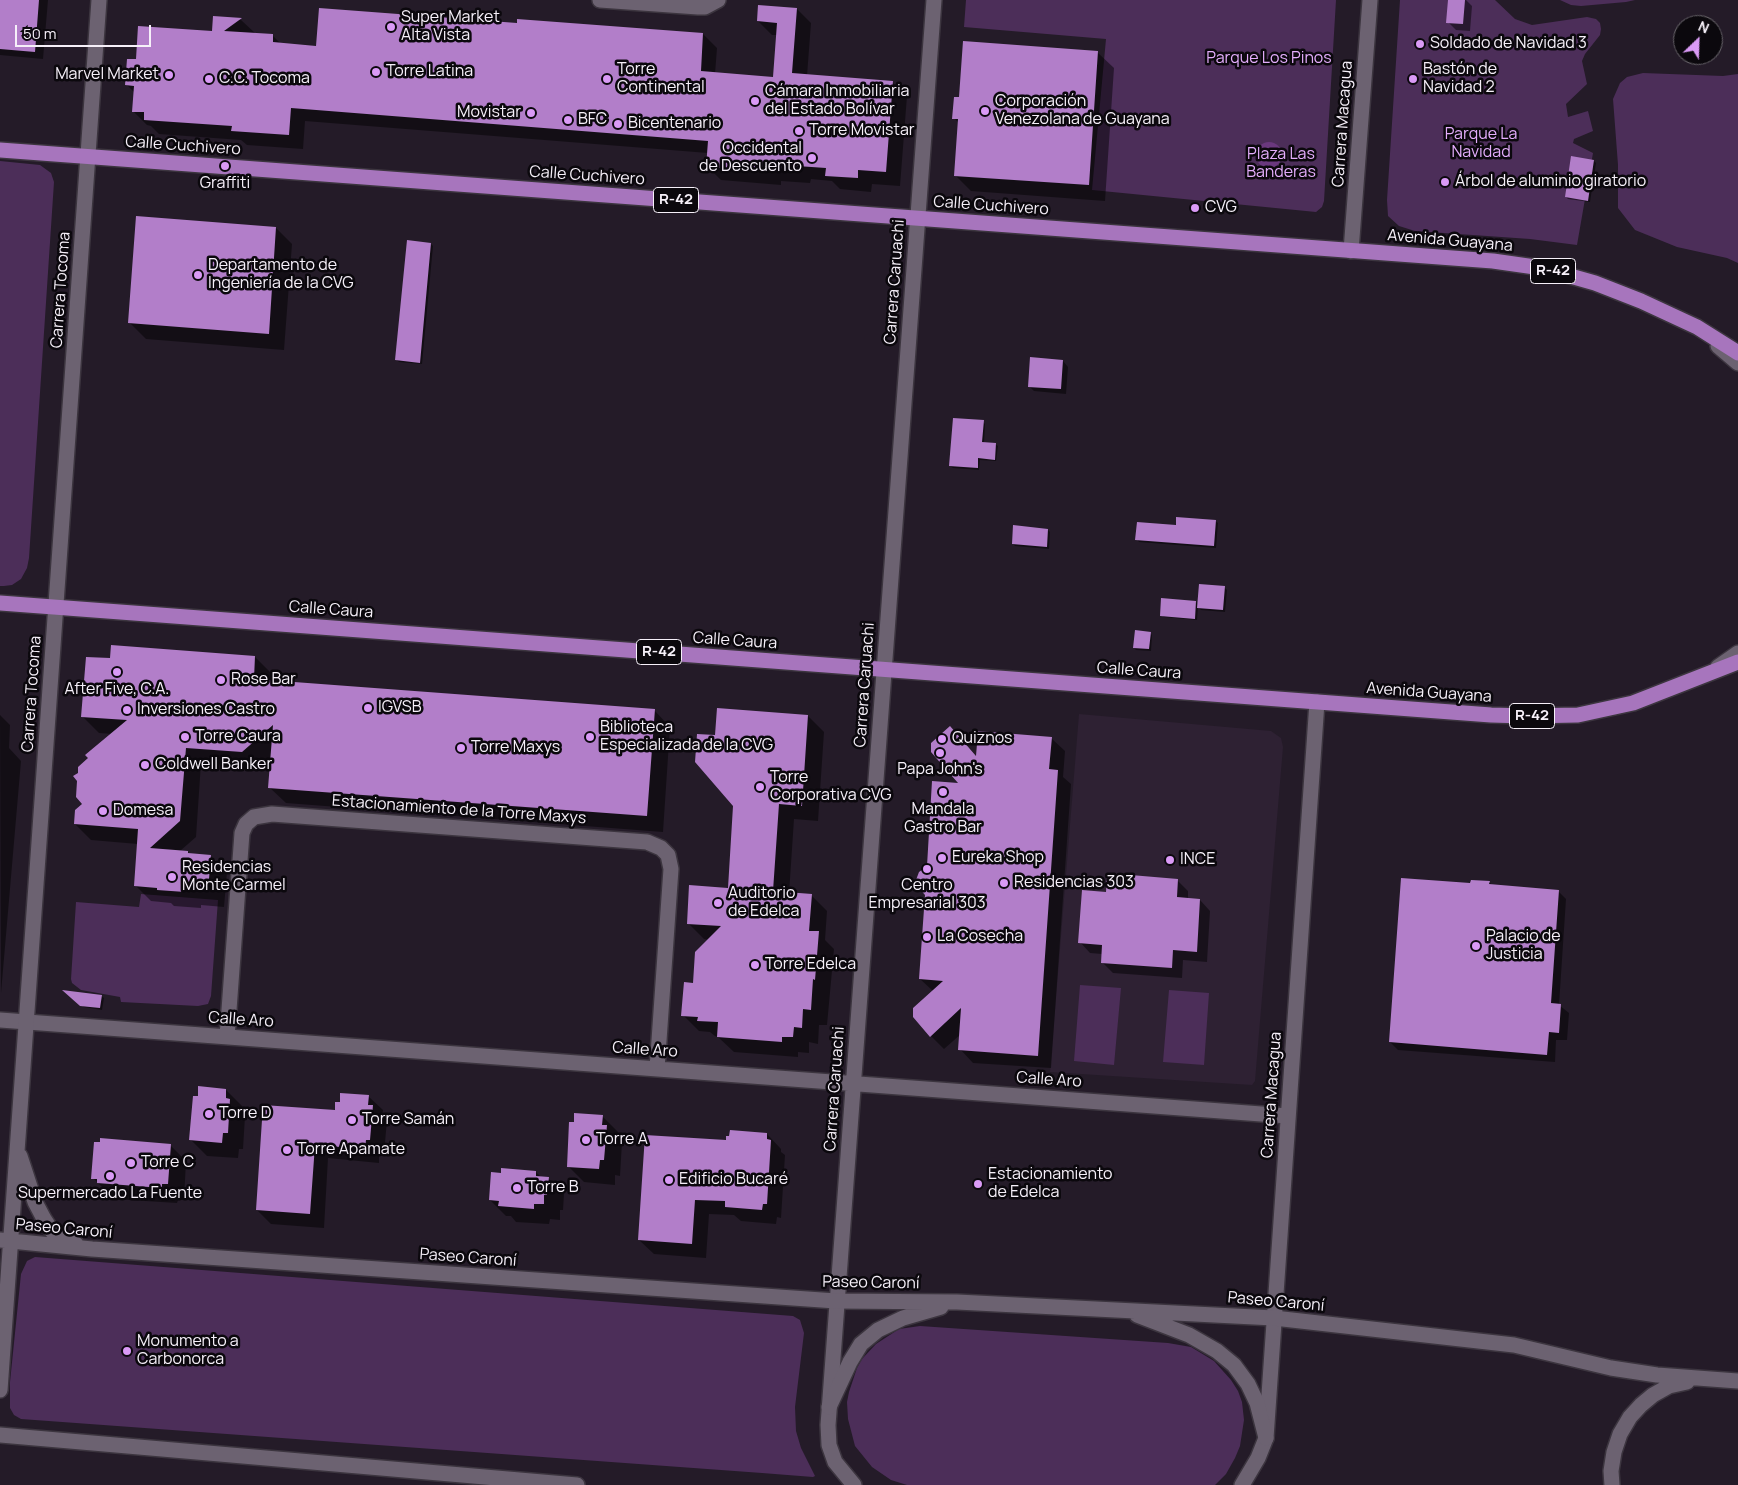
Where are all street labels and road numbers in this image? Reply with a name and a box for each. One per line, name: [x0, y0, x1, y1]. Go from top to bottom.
street label: Carrera Macagua: [1329, 60, 1357, 188]
street label: Calle Cuchivero: [125, 132, 241, 160]
street label: Calle Cuchivero: [529, 162, 645, 190]
road number: R-42: [654, 188, 698, 212]
street label: Calle Cuchivero: [933, 192, 1049, 220]
street label: Carrera Caruachi: [881, 219, 909, 345]
street label: Avenida Guayana: [1386, 226, 1514, 256]
street label: Carrera Tocoma: [47, 231, 75, 349]
road number: R-42: [1530, 258, 1576, 284]
street label: Calle Caura: [288, 597, 374, 623]
street label: Carrera Caruachi: [851, 622, 879, 748]
street label: Calle Caura: [692, 628, 778, 654]
street label: Carrera Tocoma: [18, 635, 46, 753]
road number: R-42: [636, 640, 682, 664]
street label: Calle Caura: [1096, 658, 1182, 684]
street label: Avenida Guayana: [1366, 679, 1492, 707]
road number: R-42: [1510, 704, 1554, 728]
street label: Estacionamiento de la Torre Maxys: [331, 792, 587, 828]
street label: Calle Aro: [208, 1008, 274, 1032]
street label: Carrera Caruachi: [821, 1026, 849, 1152]
street label: Carrera Macagua: [1258, 1031, 1286, 1159]
street label: Calle Aro: [612, 1038, 678, 1062]
street label: Calle Aro: [1016, 1068, 1082, 1092]
street label: Paseo Caroní: [15, 1215, 113, 1243]
street label: Paseo Caroní: [419, 1245, 517, 1271]
street label: Paseo Caroní: [822, 1273, 920, 1293]
street label: Paseo Caroní: [1227, 1288, 1325, 1316]

